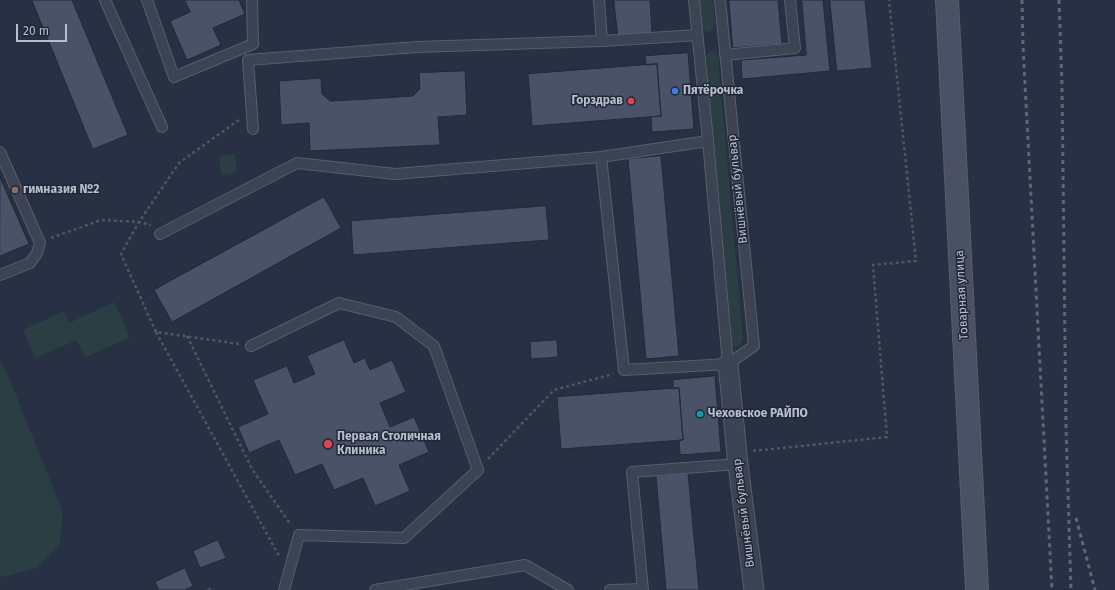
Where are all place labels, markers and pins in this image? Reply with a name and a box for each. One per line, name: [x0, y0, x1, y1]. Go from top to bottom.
place label: Пятёрочка: [683, 84, 743, 98]
marker: Пятёрочка: [670, 86, 680, 96]
place label: Горздрав: [571, 94, 623, 108]
marker: Горздрав: [626, 96, 636, 106]
place label: гимназия №2: [23, 183, 99, 197]
marker: гимназия №2: [10, 185, 20, 195]
place label: Чеховское РАЙПО: [708, 407, 808, 421]
marker: Чеховское РАЙПО: [695, 409, 705, 419]
place label: Первая Столичная Клиника: [337, 430, 441, 458]
marker: Первая Столичная Клиника: [322, 438, 334, 450]

